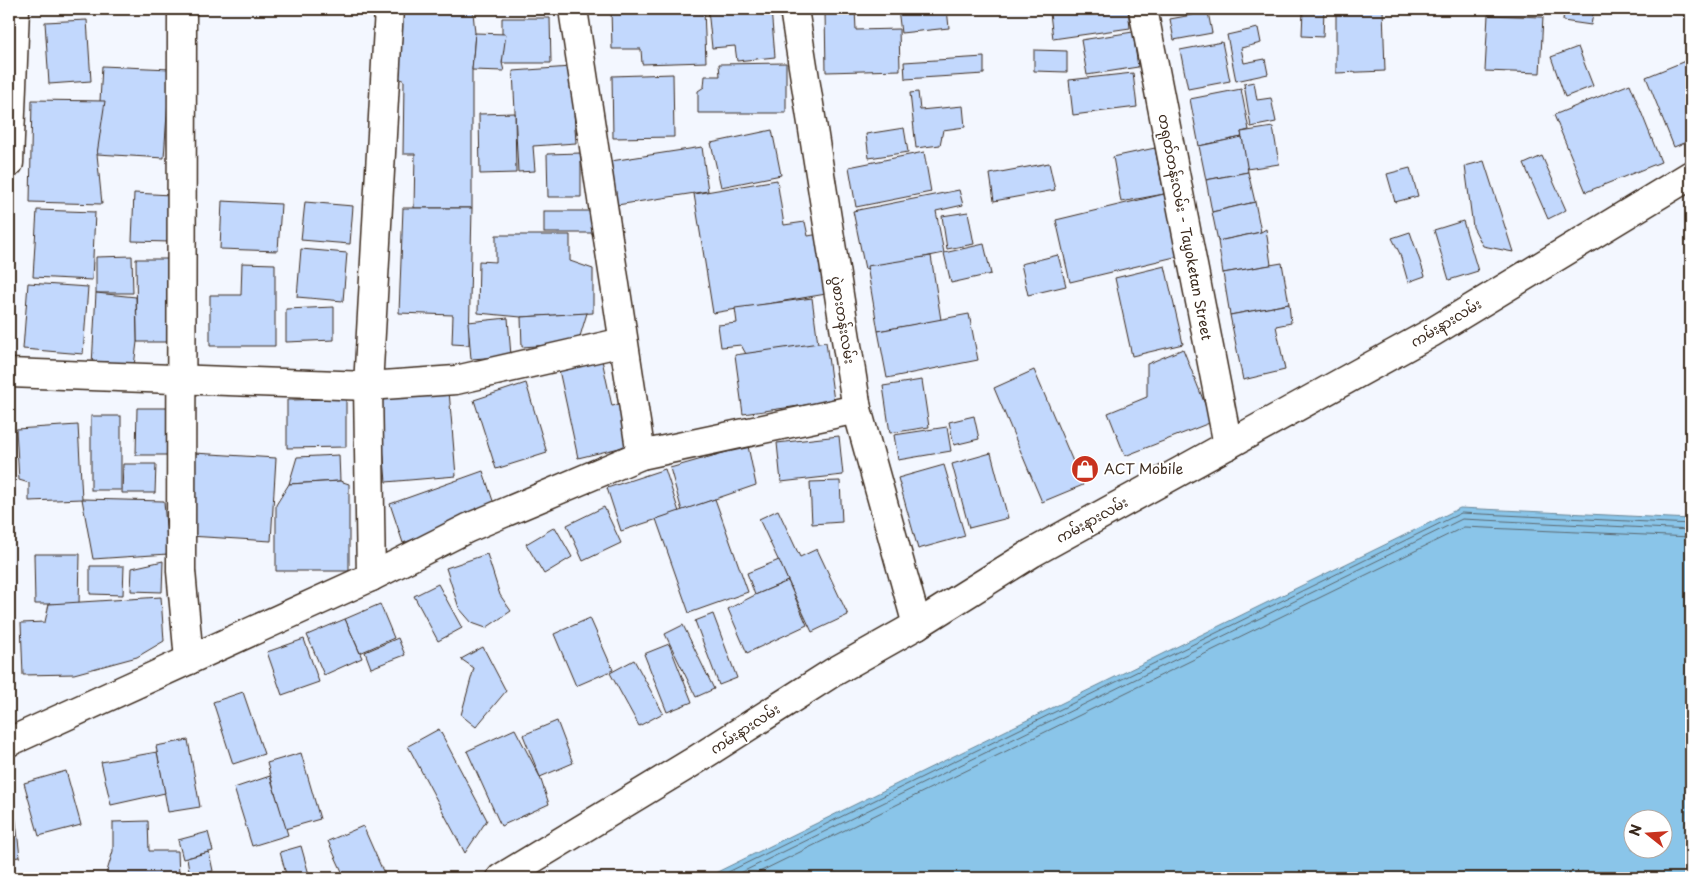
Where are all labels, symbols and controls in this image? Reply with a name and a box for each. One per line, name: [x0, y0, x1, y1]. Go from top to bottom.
street label: တရုတ်တန်းလမ်း - Tayoketan Street: [1151, 112, 1218, 342]
street label: ပွဲစားတန်းလမ်း: [824, 274, 861, 366]
street label: ကမ်းနားလမ်း: [1406, 293, 1486, 354]
shop icon: ACT Mobile: [1070, 454, 1100, 484]
place label: ACT Mobile: [1104, 458, 1183, 479]
street label: ကမ်းနားလမ်း: [1052, 491, 1133, 550]
street label: ကမ်းနားလမ်း: [706, 698, 785, 761]
north arrow: [1622, 810, 1672, 860]
text: N: [1623, 822, 1647, 838]

